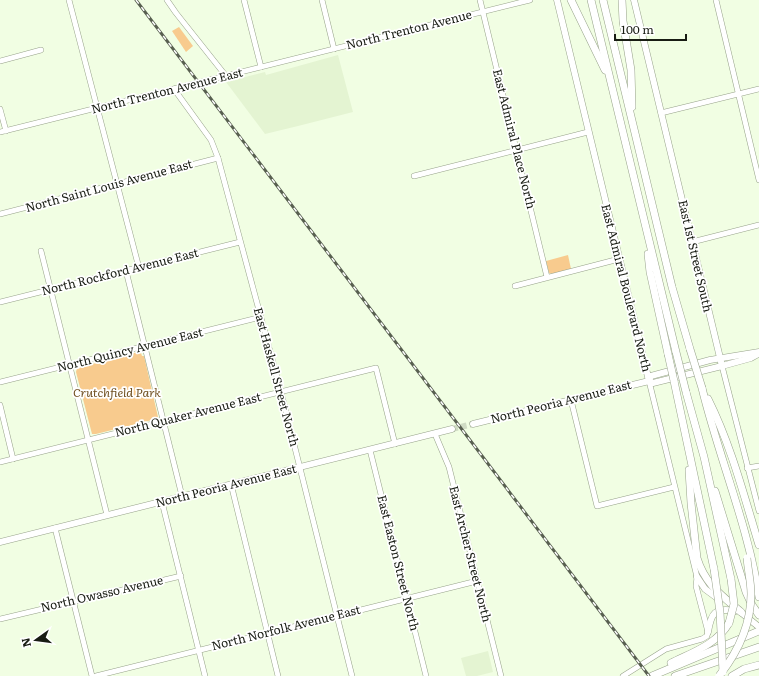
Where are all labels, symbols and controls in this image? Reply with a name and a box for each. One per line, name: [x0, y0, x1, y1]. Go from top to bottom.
street label: North Trenton Avenue: [344, 5, 474, 53]
scale bar: [615, 16, 686, 42]
text: 100 m: [621, 20, 654, 38]
street label: North Trenton Avenue East: [89, 62, 245, 118]
street label: East Admiral Place North: [489, 67, 541, 211]
street label: North Saint Louis Avenue East: [23, 154, 194, 216]
street label: East 1st Street South: [674, 198, 718, 314]
street label: East Admiral Boulevard North: [597, 202, 657, 374]
street label: North Rockford Avenue East: [39, 243, 200, 299]
street label: East Haskell Street North: [250, 305, 304, 448]
street label: North Quincy Avenue East: [55, 322, 205, 376]
street label: North Peoria Avenue East: [488, 375, 633, 427]
park label: Crutchfield Park: [73, 383, 161, 401]
street label: North Quaker Avenue East: [113, 387, 263, 441]
street label: North Peoria Avenue East: [153, 459, 298, 511]
street label: East Archer Street North: [445, 484, 497, 624]
street label: East Easton Street North: [373, 493, 425, 633]
street label: North Owasso Avenue: [39, 570, 165, 616]
street label: North Norfolk Avenue East: [209, 600, 362, 654]
north arrow: [16, 620, 56, 660]
text: N: [16, 636, 34, 649]

